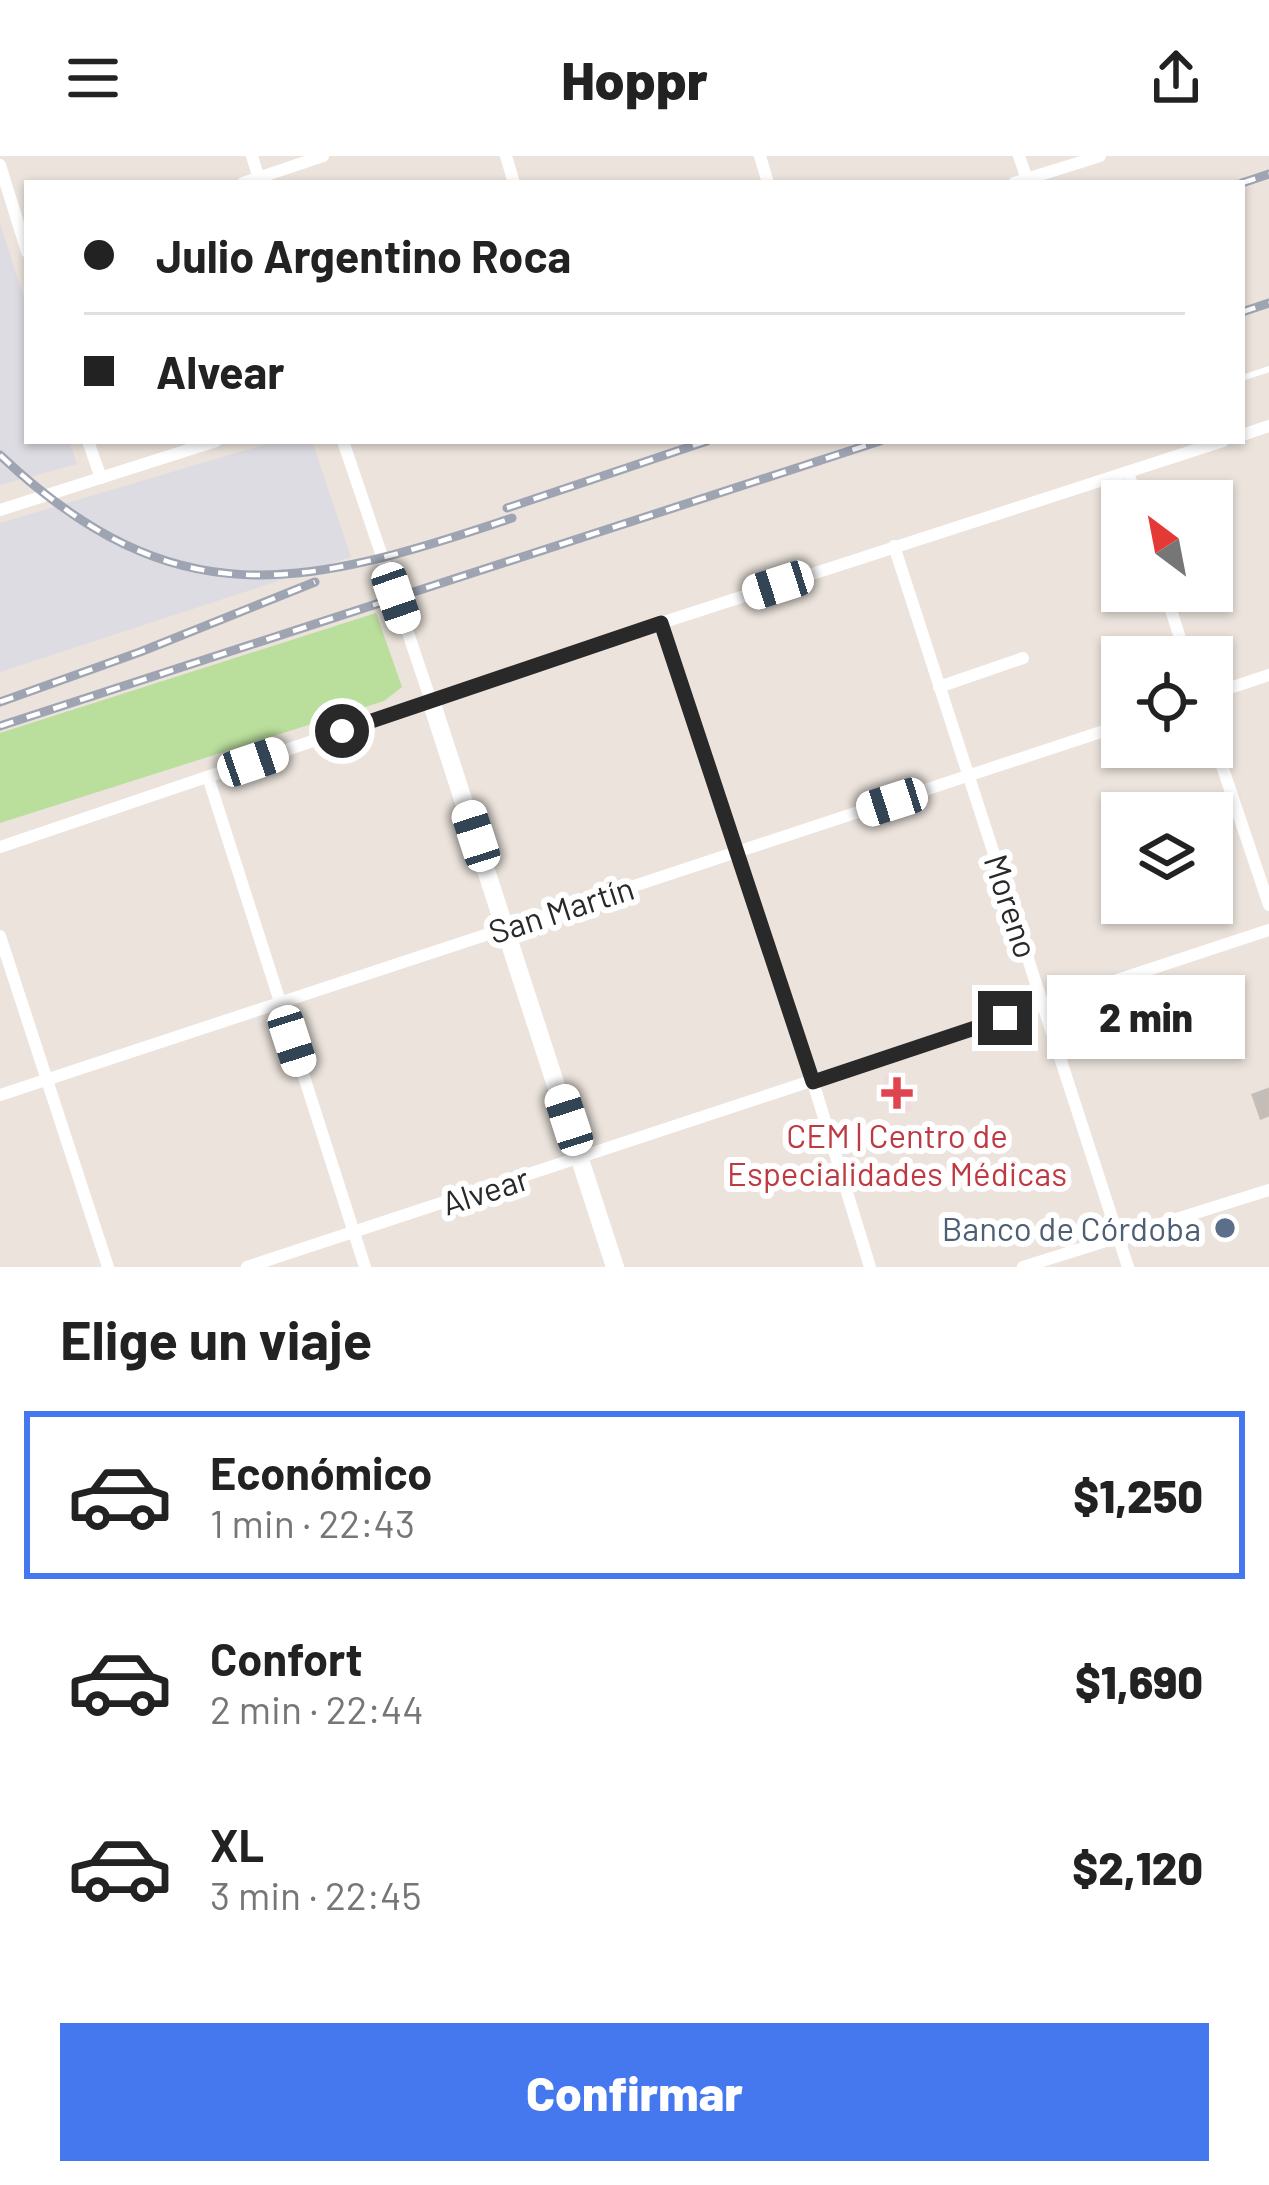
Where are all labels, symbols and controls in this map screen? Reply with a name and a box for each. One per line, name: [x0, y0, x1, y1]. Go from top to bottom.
icon: menu: [60, 45, 126, 111]
icon: share: [1143, 45, 1209, 111]
text: Hoppr: [561, 46, 708, 111]
text: Julio Argentino Roca: [156, 228, 571, 282]
text: Alvear: [156, 344, 284, 398]
north arrow: [1101, 480, 1233, 612]
map controls: [1101, 480, 1233, 924]
car: [738, 557, 818, 613]
car: [367, 558, 425, 638]
button: locate: [1101, 636, 1233, 768]
route start: [315, 704, 369, 758]
car: [213, 733, 293, 791]
car: [852, 774, 932, 830]
button: layers: [1101, 792, 1233, 924]
car: [448, 796, 504, 876]
street label: Moreno: [977, 849, 1047, 963]
street label: San Martín: [483, 867, 639, 951]
callout: 2 min: [1047, 976, 1245, 1060]
route end: [978, 991, 1032, 1045]
text: 2 min: [1099, 993, 1193, 1040]
car: [264, 1001, 320, 1081]
marker: CEM | Centro de Especialidades Médicas: [881, 1077, 913, 1109]
car: [541, 1080, 597, 1160]
place label: CEM | Centro de Especialidades Médicas: [727, 1115, 1067, 1193]
street label: Alvear: [436, 1157, 534, 1223]
place label: Banco de Córdoba: [942, 1208, 1201, 1248]
marker: Banco de Córdoba: [1212, 1215, 1238, 1241]
text: Elige un viaje: [60, 1306, 372, 1371]
icon: car: [66, 1441, 174, 1549]
text: Económico: [210, 1445, 432, 1499]
text: $1,250: [1073, 1468, 1203, 1522]
text: 1 min · 22:43: [210, 1499, 415, 1546]
icon: car: [66, 1627, 174, 1735]
text: Confort: [210, 1631, 363, 1685]
text: $1,690: [1075, 1654, 1203, 1708]
text: 2 min · 22:44: [210, 1685, 424, 1732]
icon: car: [66, 1813, 174, 1921]
text: XL: [210, 1817, 264, 1871]
text: $2,120: [1072, 1840, 1203, 1894]
text: 3 min · 22:45: [210, 1871, 421, 1918]
button: Confirmar: [60, 2023, 1209, 2161]

